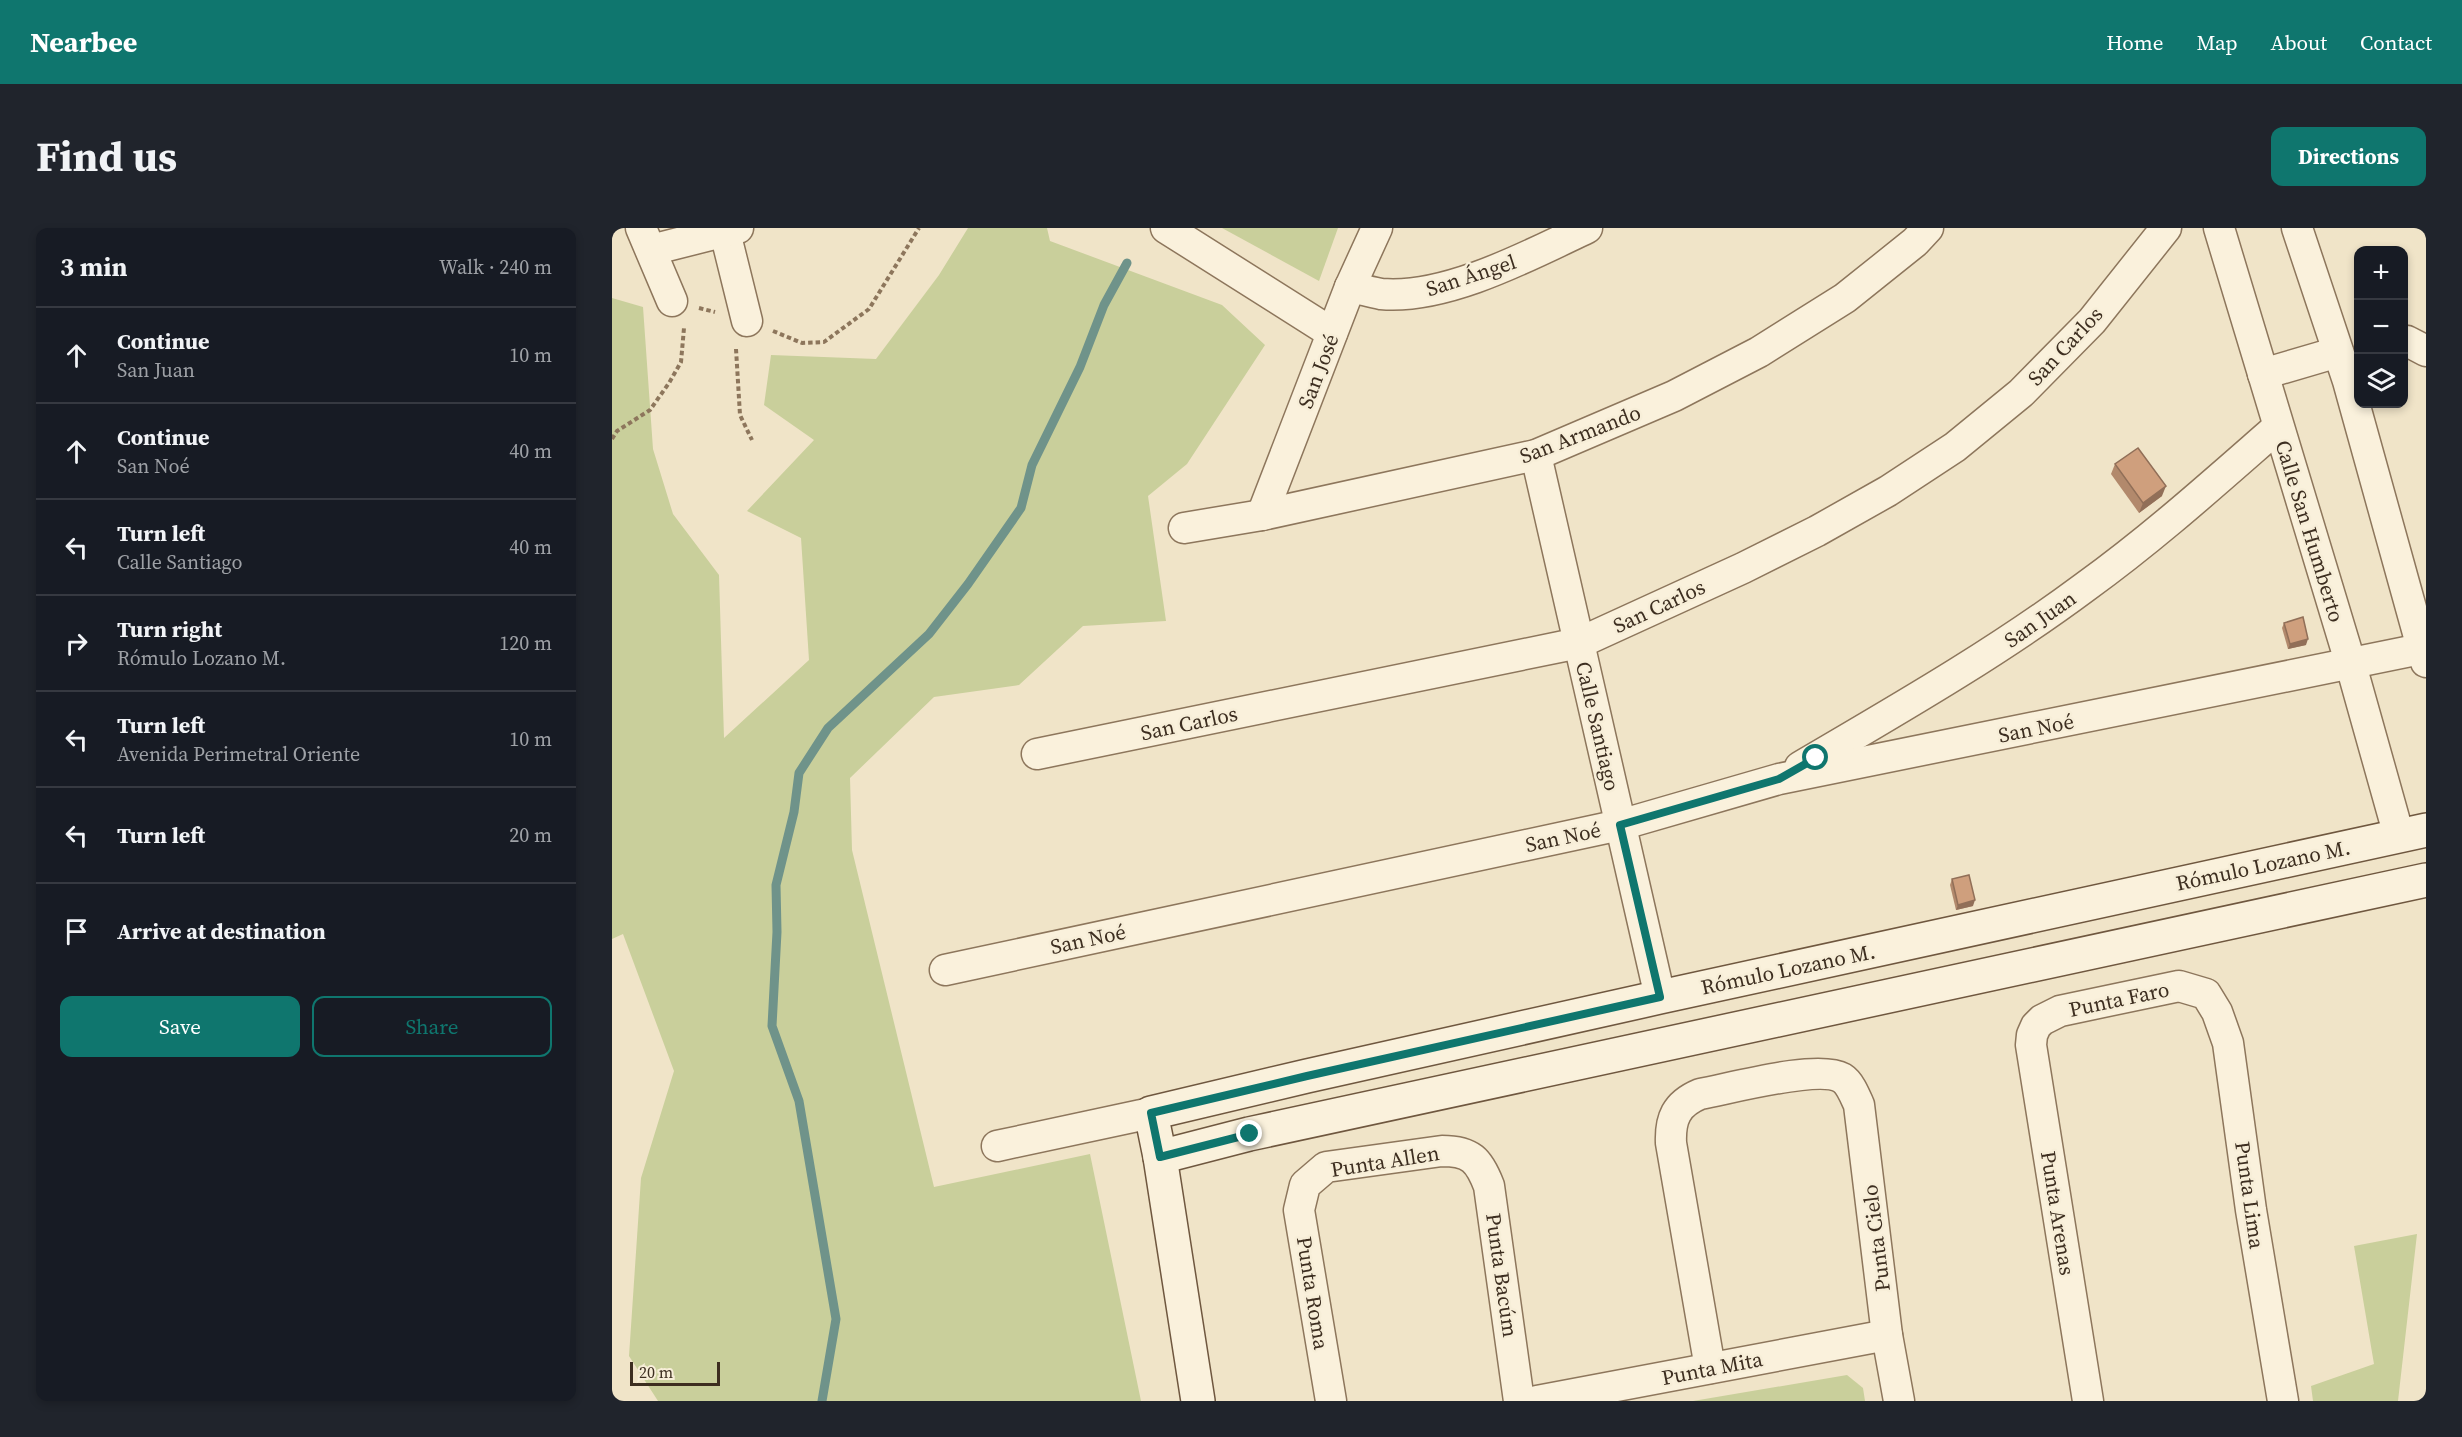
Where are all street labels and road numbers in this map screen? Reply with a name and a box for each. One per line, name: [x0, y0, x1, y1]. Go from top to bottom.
street label: San Ángel: [1422, 247, 1520, 303]
street label: San Carlos: [2021, 300, 2109, 392]
street label: San José: [1291, 330, 1345, 412]
street label: San Armando: [1515, 398, 1645, 470]
street label: Calle San Humberto: [2269, 437, 2351, 625]
street label: San Carlos: [1608, 572, 1710, 640]
street label: San Juan: [1998, 584, 2082, 654]
street label: Calle Santiago: [1569, 659, 1627, 793]
street label: San Carlos: [1138, 699, 1240, 747]
street label: San Noé: [1996, 706, 2076, 750]
street label: San Noé: [1523, 815, 1603, 859]
street label: Rómulo Lozano M.: [2173, 832, 2353, 898]
street label: San Noé: [1048, 917, 1128, 961]
street label: Rómulo Lozano M.: [1698, 936, 1878, 1002]
street label: Punta Faro: [2066, 974, 2172, 1024]
street label: Punta Allen: [1329, 1138, 1442, 1184]
street label: Punta Lima: [2228, 1139, 2272, 1251]
street label: Punta Arenas: [2034, 1149, 2082, 1277]
street label: Punta Cielo: [1855, 1183, 1897, 1293]
street label: Punta Bacúm: [1479, 1211, 1525, 1339]
street label: Punta Roma: [1290, 1234, 1336, 1352]
street label: Punta Mita: [1659, 1344, 1765, 1392]

